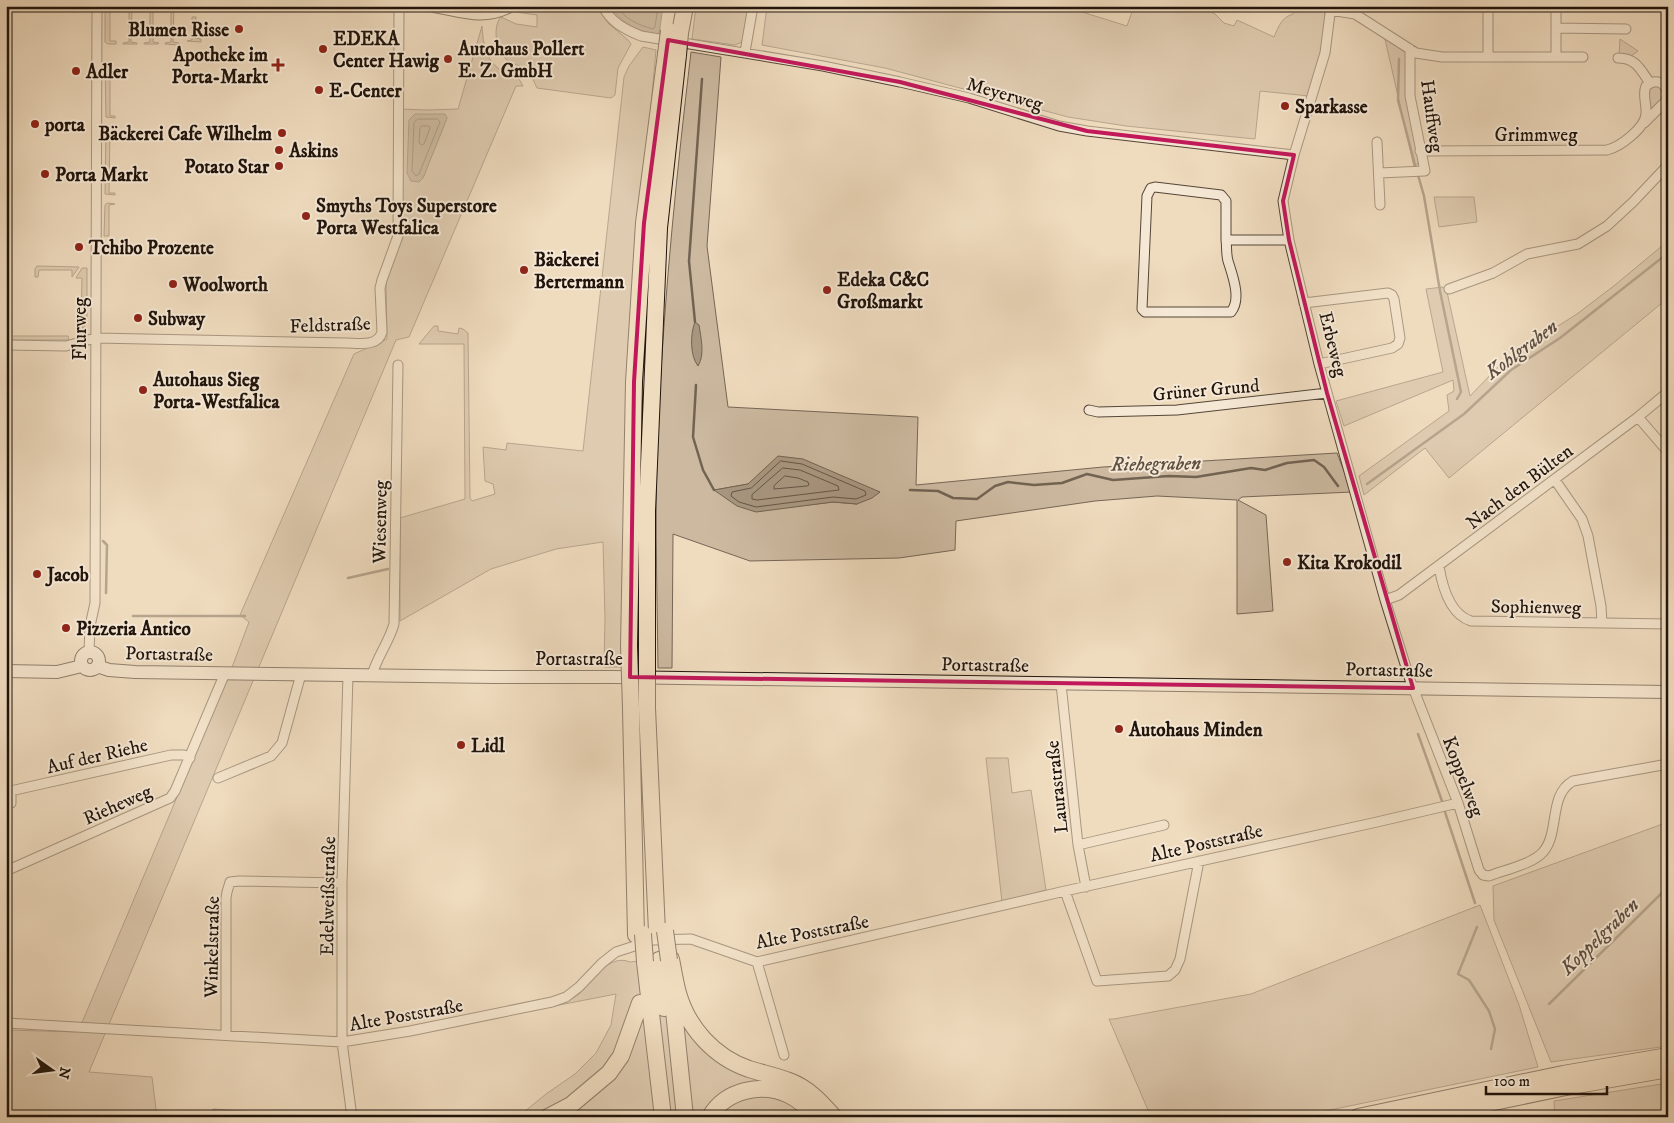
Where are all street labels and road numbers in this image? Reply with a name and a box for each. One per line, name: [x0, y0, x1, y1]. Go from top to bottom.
street label: Meyerweg: [964, 73, 1046, 116]
street label: Hauffweg: [1415, 78, 1448, 155]
street label: Grimmweg: [1495, 124, 1578, 147]
street label: Flurweg: [69, 297, 92, 360]
street label: Erbeweg: [1313, 309, 1352, 380]
street label: Feldstraße: [289, 313, 371, 338]
street label: Grüner Grund: [1152, 374, 1261, 407]
street label: Nach den Bülten: [1462, 440, 1578, 535]
street label: Wiesenweg: [368, 479, 393, 565]
street label: Sophienweg: [1491, 595, 1582, 620]
street label: Portastraße: [125, 642, 213, 667]
street label: Portastraße: [535, 648, 623, 671]
street label: Portastraße: [941, 653, 1029, 678]
street label: Portastraße: [1345, 658, 1433, 683]
street label: Koppelweg: [1437, 733, 1489, 821]
street label: Auf der Riehe: [45, 734, 150, 779]
street label: Laurastraße: [1041, 739, 1074, 834]
street label: Rieheweg: [80, 780, 156, 831]
street label: Alte Poststraße: [1148, 819, 1265, 868]
street label: Edelweißstraße: [316, 836, 341, 956]
street label: Winkelstraße: [200, 896, 225, 999]
street label: Alte Poststraße: [754, 910, 871, 955]
street label: Alte Poststraße: [348, 994, 465, 1037]

